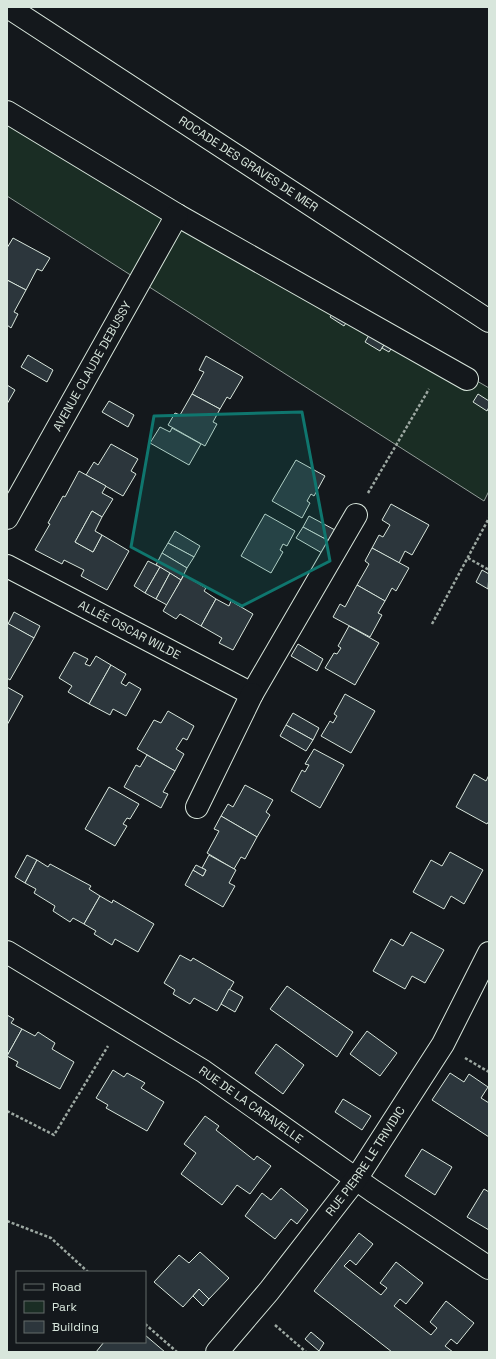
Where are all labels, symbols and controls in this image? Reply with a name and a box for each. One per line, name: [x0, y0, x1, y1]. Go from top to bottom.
street label: ROCADE DES GRAVES DE MER: [176, 113, 321, 215]
street label: AVENUE CLAUDE DEBUSSY: [49, 298, 135, 434]
street label: ALLÉE OSCAR WILDE: [75, 597, 183, 663]
street label: RUE DE LA CARAVELLE: [196, 1063, 306, 1147]
street label: RUE PIERRE LE TRIVIDIC: [322, 1103, 409, 1219]
legend: [16, 1271, 146, 1343]
text: Road: [52, 1279, 81, 1295]
text: Park: [52, 1299, 77, 1315]
text: Building: [52, 1319, 99, 1335]

